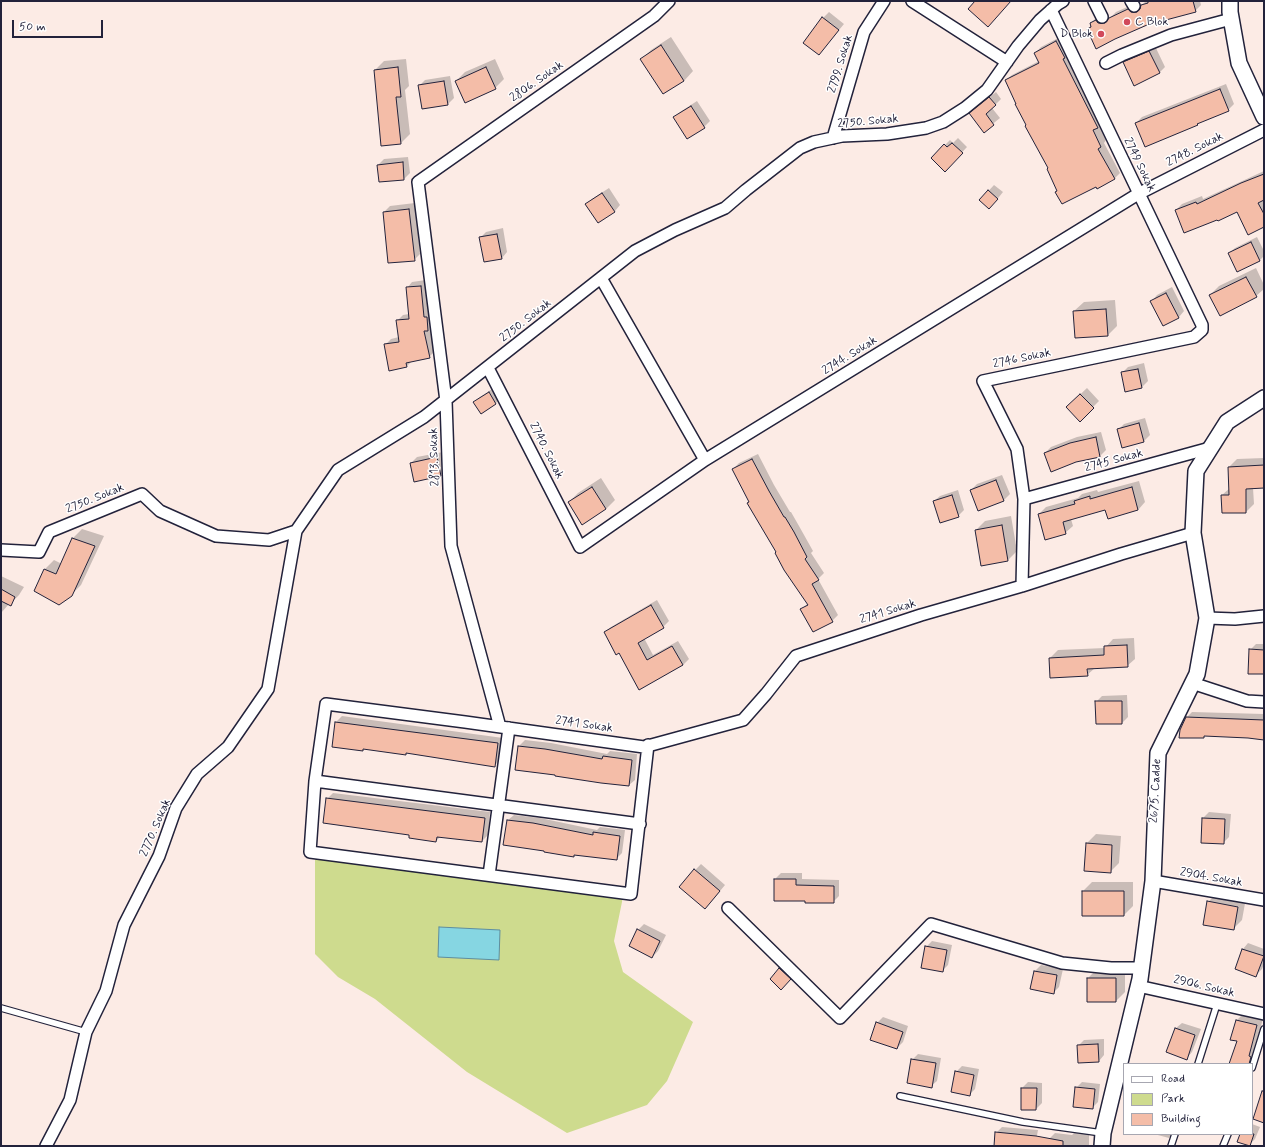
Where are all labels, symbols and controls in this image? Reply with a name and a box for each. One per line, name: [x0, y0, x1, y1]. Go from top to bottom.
scale bar: [14, 12, 105, 38]
place label: C Blok: [1135, 15, 1168, 29]
marker: C Blok: [1122, 17, 1132, 27]
text: 50 m: [19, 19, 46, 35]
place label: D Blok: [1060, 27, 1093, 41]
marker: D Blok: [1096, 29, 1106, 39]
street label: 2799. Sokak: [825, 33, 857, 95]
street label: 2806. Sokak: [508, 58, 566, 106]
street label: 2750. Sokak: [837, 112, 899, 132]
street label: 2748. Sokak: [1164, 130, 1226, 170]
street label: 2749 Sokak: [1120, 136, 1158, 194]
street label: 2750. Sokak: [497, 296, 555, 346]
street label: 2744. Sokak: [820, 333, 880, 379]
street label: 2746 Sokak: [992, 346, 1052, 372]
street label: 2740. Sokak: [526, 420, 566, 482]
street label: 2813. Sokak: [427, 427, 443, 487]
street label: 2745 Sokak: [1083, 446, 1145, 476]
street label: 2750. Sokak: [64, 481, 126, 517]
street label: 2741 Sokak: [858, 597, 918, 627]
street label: 2741 Sokak: [554, 714, 614, 736]
street label: 2675. Cadde: [1147, 758, 1165, 824]
street label: 2770. Sokak: [137, 797, 175, 859]
street label: 2904. Sokak: [1179, 865, 1243, 891]
street label: 2906. Sokak: [1172, 973, 1236, 1001]
legend: [1123, 1063, 1253, 1135]
text: Road: [1161, 1071, 1185, 1087]
text: Park: [1161, 1091, 1185, 1107]
text: Building: [1161, 1111, 1201, 1127]

